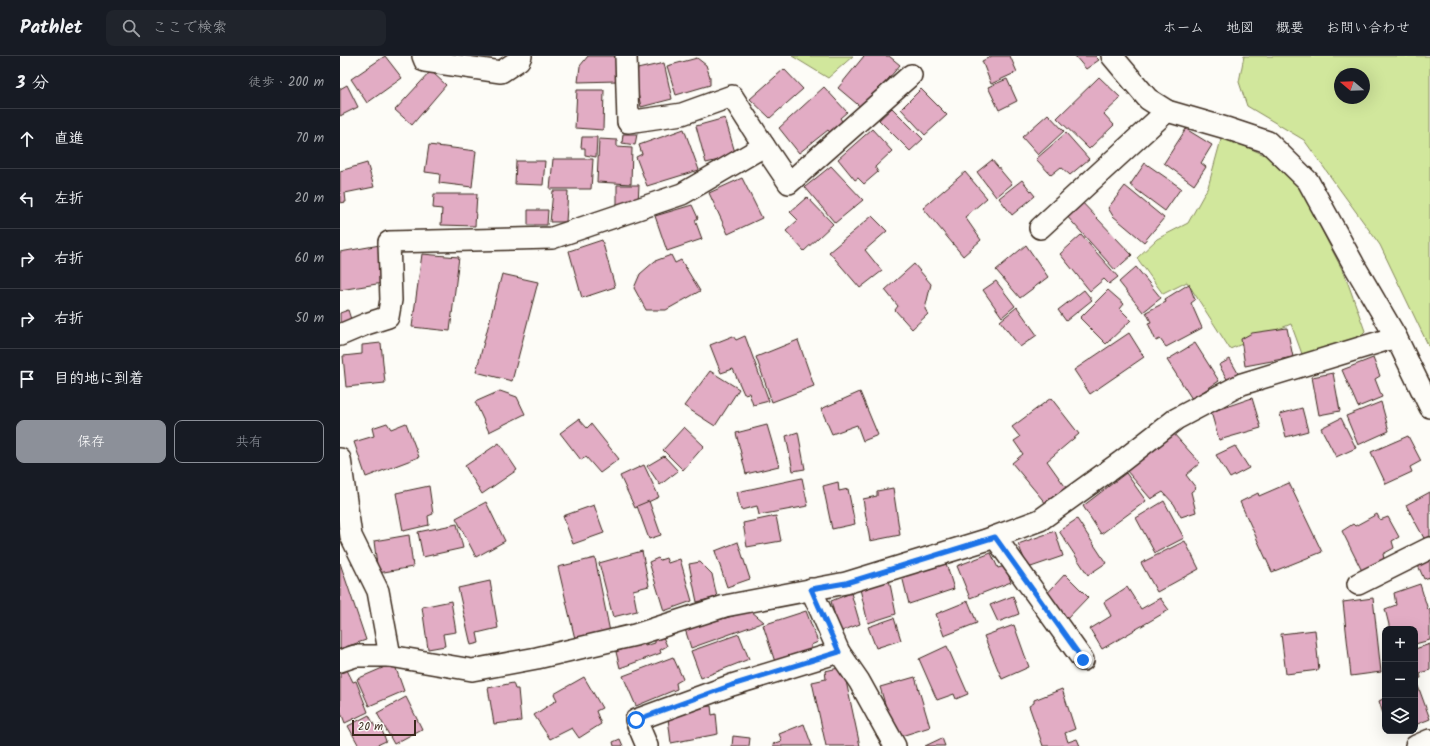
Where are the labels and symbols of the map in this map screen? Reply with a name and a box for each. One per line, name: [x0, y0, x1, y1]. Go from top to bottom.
north arrow: [1334, 68, 1370, 104]
route end: [1074, 651, 1092, 669]
route start: [627, 711, 645, 729]
scale bar: [352, 718, 416, 737]

